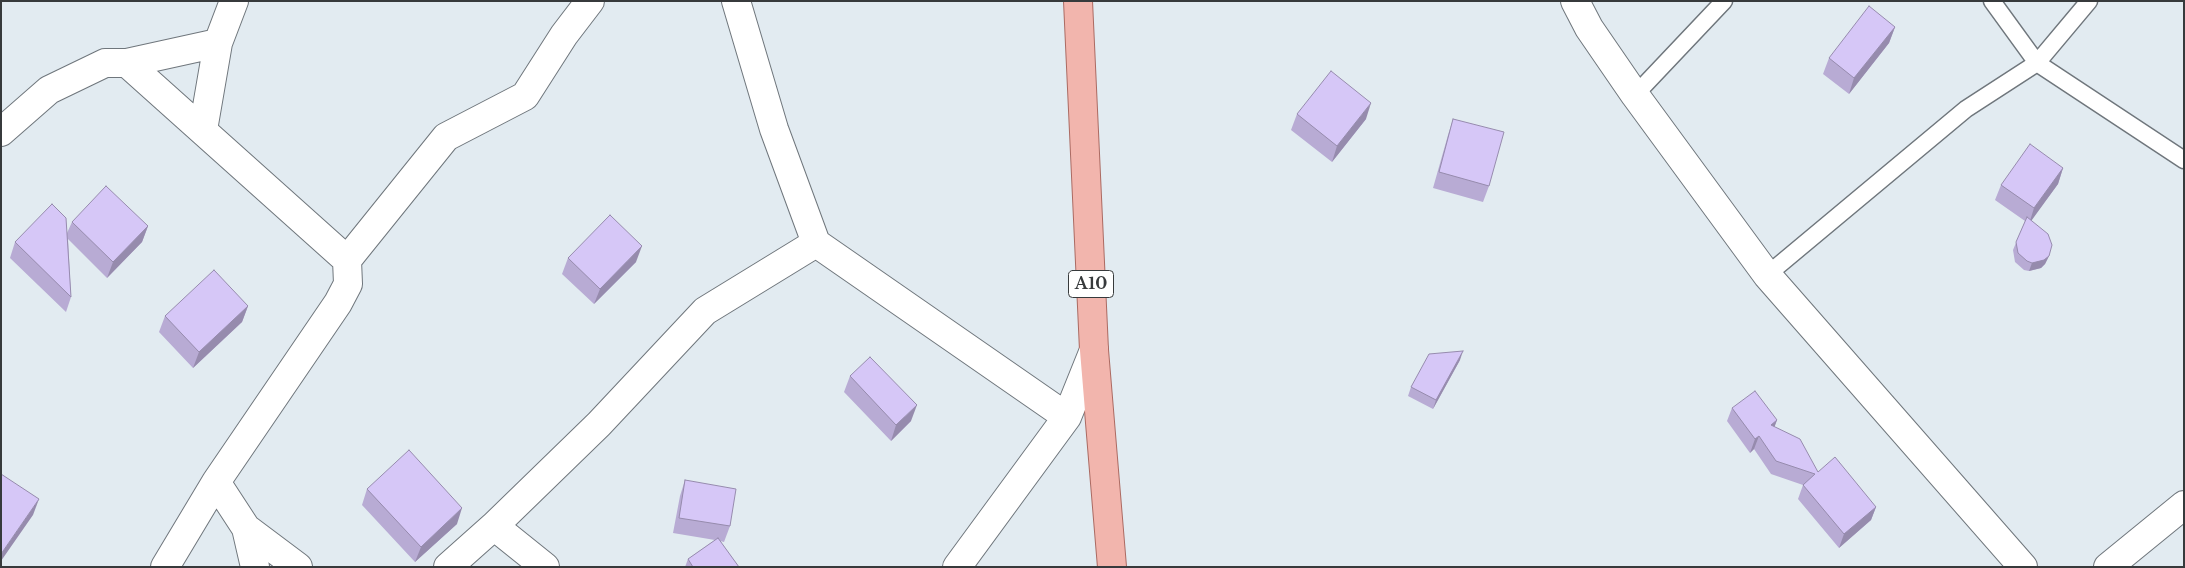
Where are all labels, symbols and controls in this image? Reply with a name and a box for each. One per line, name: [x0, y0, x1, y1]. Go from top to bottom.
road number: A10: [1068, 270, 1114, 298]

